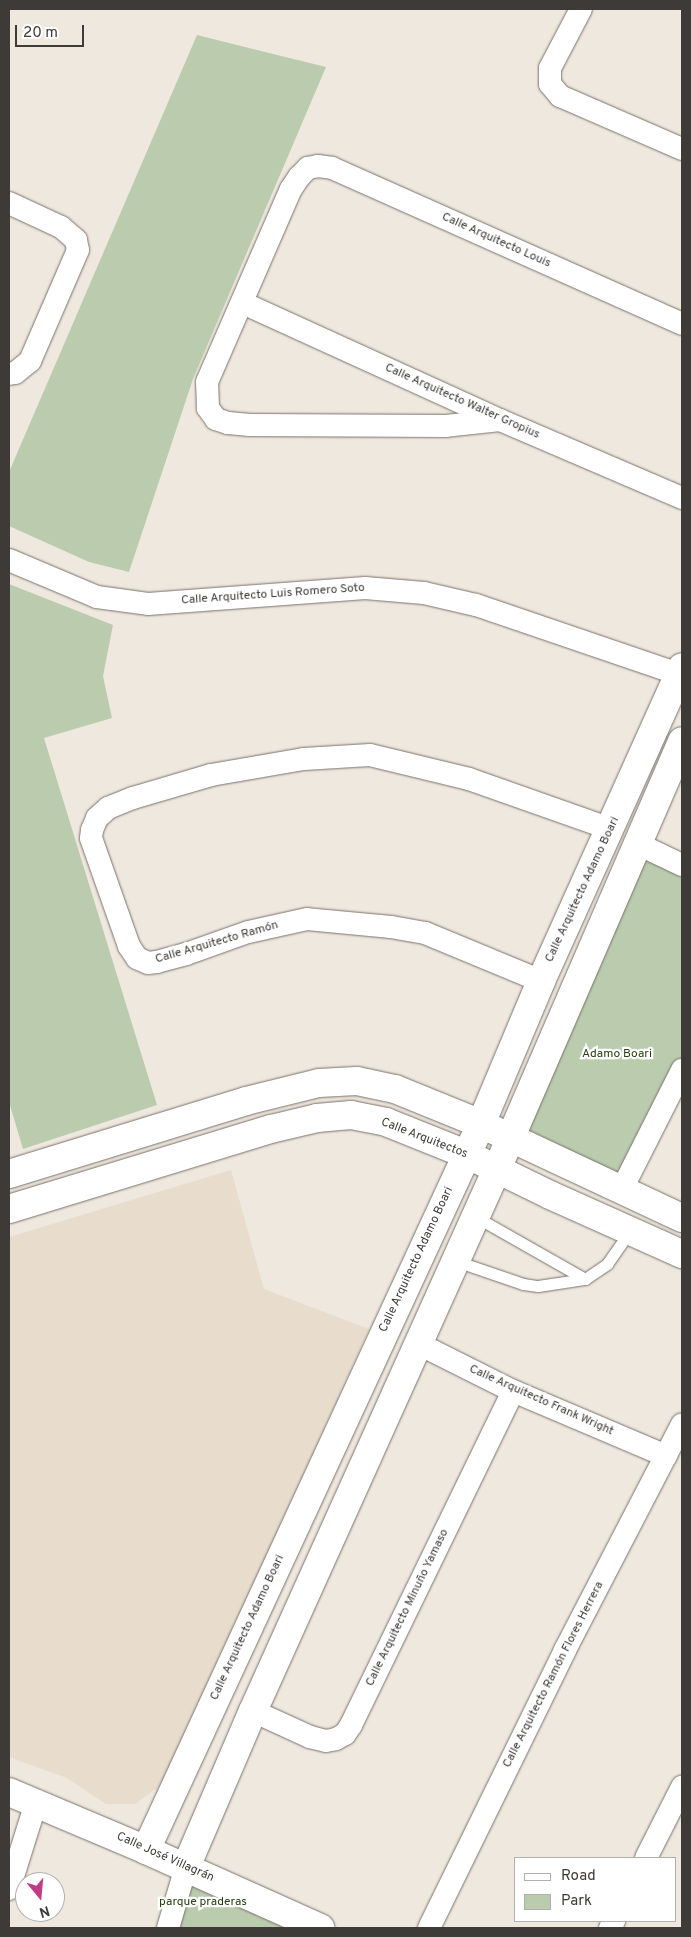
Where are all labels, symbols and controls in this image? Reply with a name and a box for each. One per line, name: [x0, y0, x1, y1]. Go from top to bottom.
scale bar: [18, 15, 86, 47]
text: 20 m: [23, 24, 58, 43]
street label: Calle Arquitecto Louis: [439, 210, 553, 272]
street label: Calle Arquitecto Walter Gropius: [382, 361, 542, 443]
street label: Calle Arquitecto Luis Romero Soto: [181, 581, 365, 609]
street label: Calle Arquitecto Adamo Boari: [543, 815, 623, 965]
street label: Calle Arquitecto Ramón: [154, 918, 280, 968]
park label: Adamo Boari: [582, 1048, 652, 1062]
street label: Calle Arquitectos: [378, 1116, 470, 1162]
street label: Calle Arquitecto Adamo Boari: [377, 1185, 457, 1335]
street label: Calle Arquitecto Frank Wright: [466, 1362, 616, 1440]
street label: Calle Arquitecto Minuño Yamaso: [363, 1527, 453, 1689]
street label: Calle Arquitecto Adamo Boari: [208, 1553, 288, 1703]
street label: Calle Arquitecto Ramón Flores Herrera: [500, 1579, 608, 1771]
street label: Calle José Villagrán: [114, 1830, 216, 1886]
legend: [514, 1857, 676, 1922]
text: Road: [561, 1867, 596, 1886]
north arrow: [15, 1872, 65, 1922]
text: Park: [561, 1892, 592, 1911]
park label: parque praderas: [159, 1896, 247, 1910]
text: N: [37, 1901, 52, 1920]

